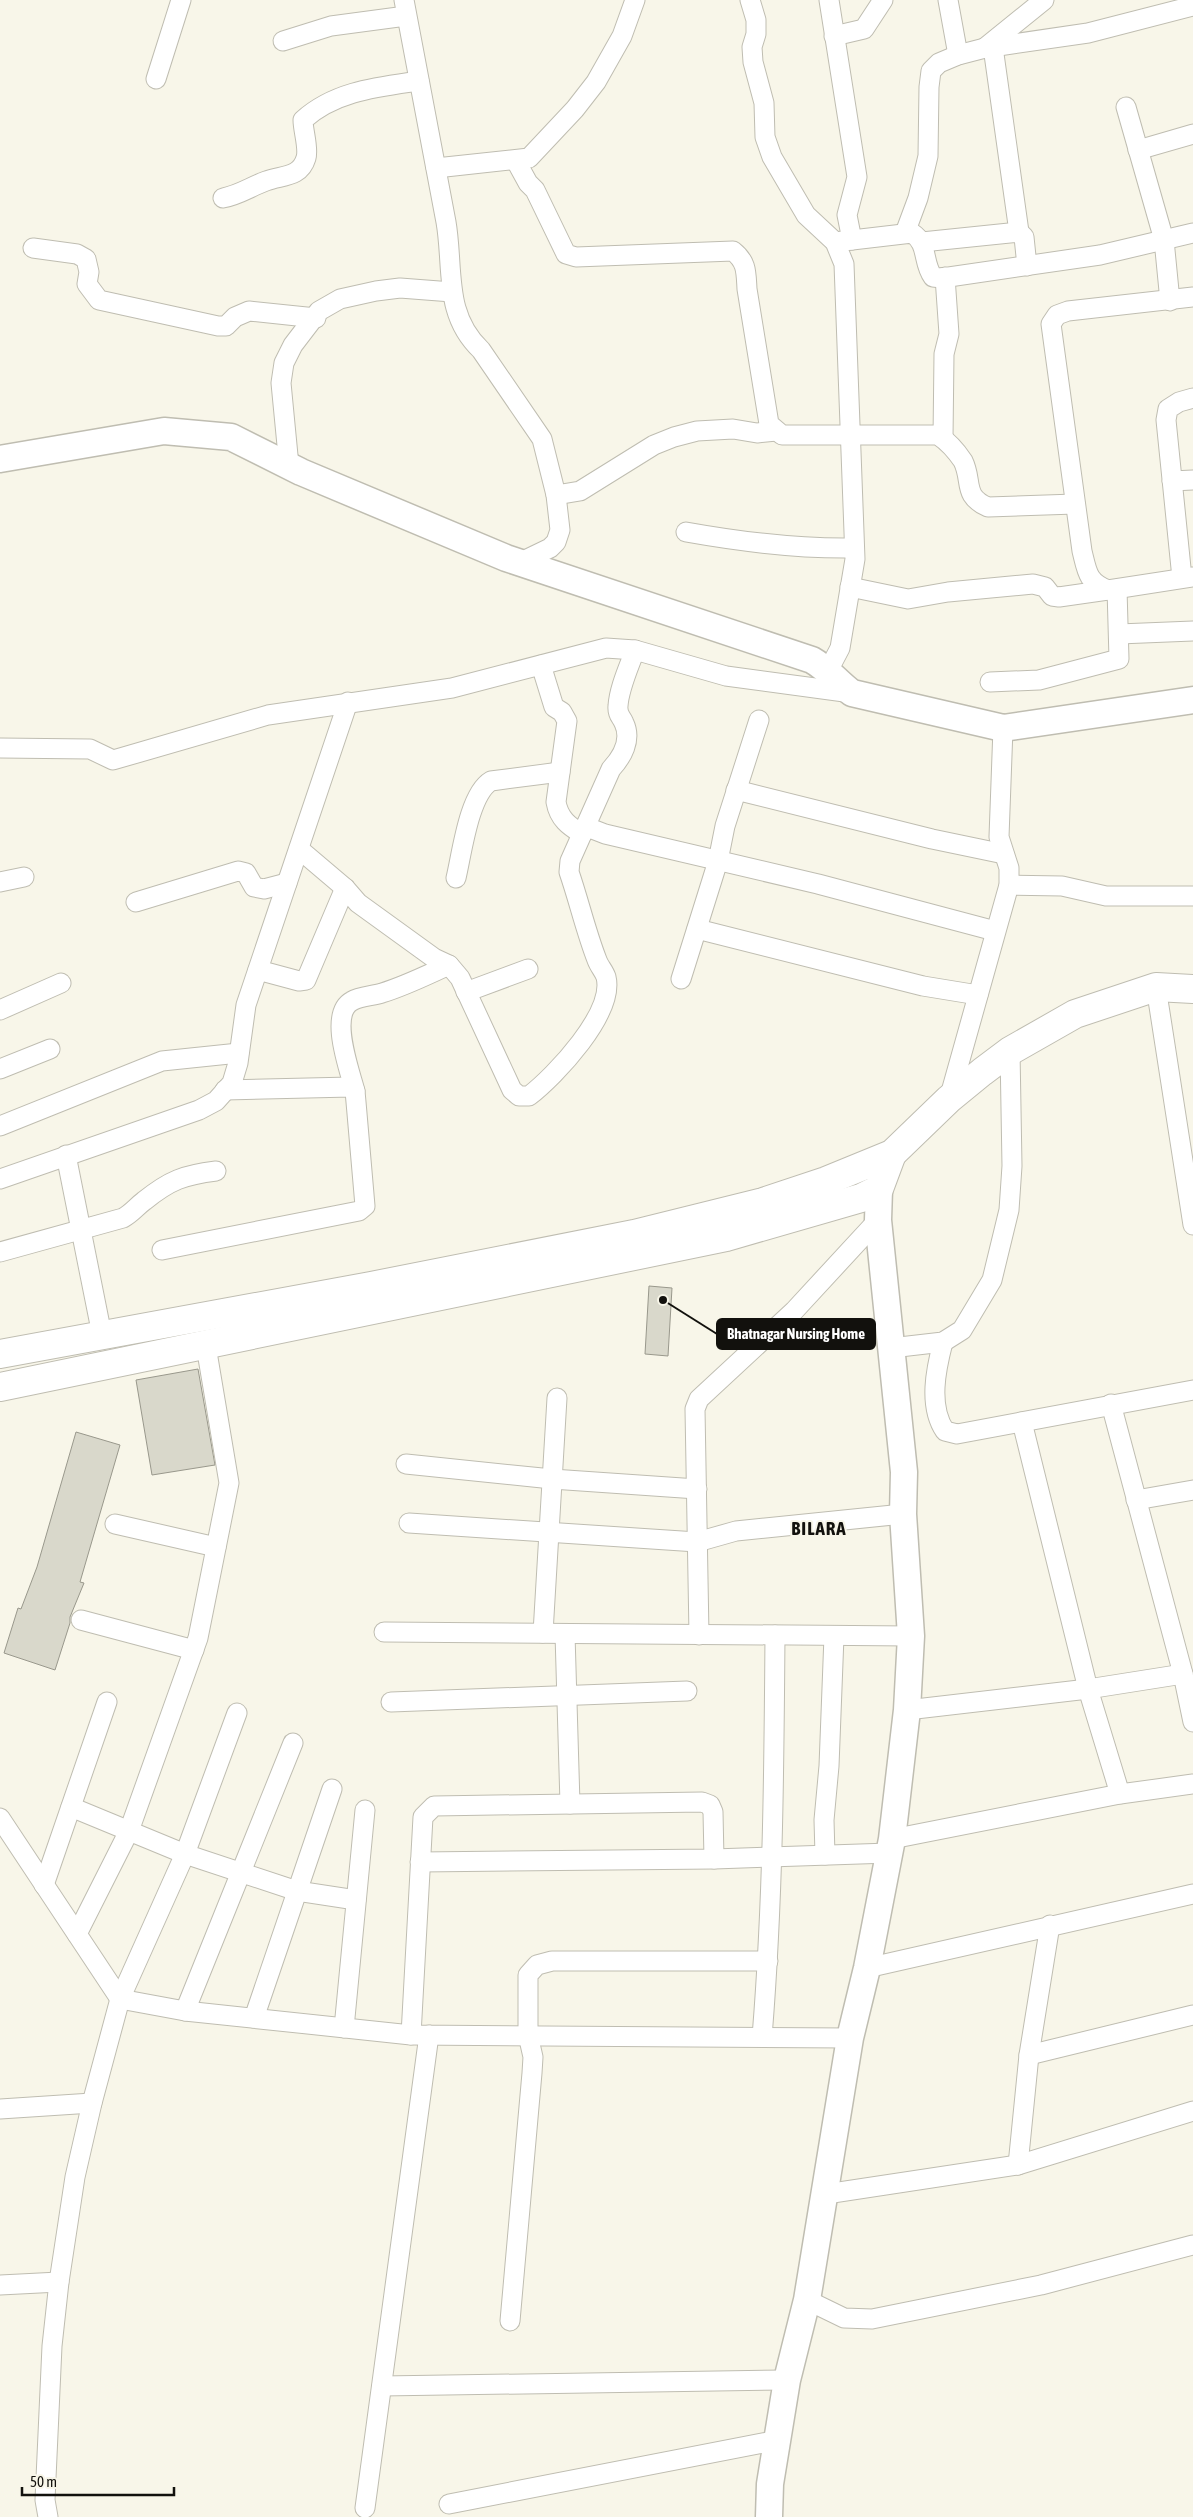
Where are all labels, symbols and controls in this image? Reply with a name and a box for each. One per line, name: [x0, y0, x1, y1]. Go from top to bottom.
callout: Bhatnagar Nursing Home: [717, 1319, 875, 1349]
text: Bhatnagar Nursing Home: [727, 1325, 865, 1342]
district label: BILARA: [791, 1517, 847, 1539]
scale bar: [22, 2464, 175, 2496]
text: 50 m: [30, 2473, 57, 2490]

